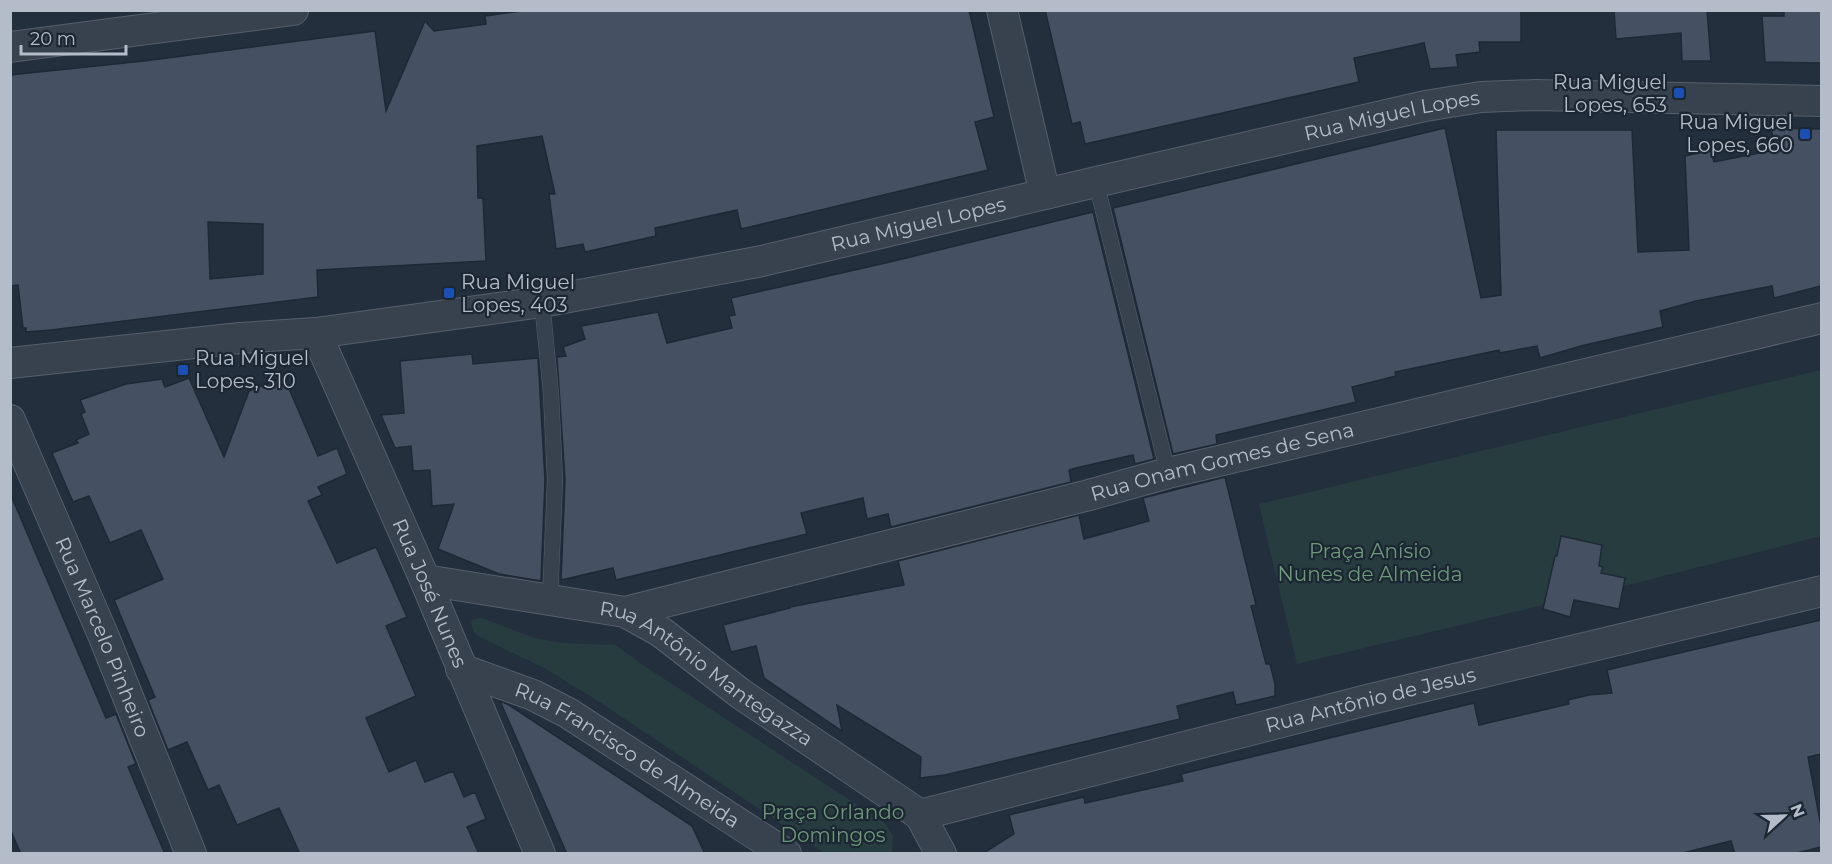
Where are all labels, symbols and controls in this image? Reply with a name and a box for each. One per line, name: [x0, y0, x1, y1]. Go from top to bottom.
scale bar: [21, 18, 126, 56]
text: 20 m: [30, 28, 76, 50]
place label: Rua Miguel Lopes, 653: [1553, 70, 1667, 117]
street label: Rua Miguel Lopes: [1302, 85, 1482, 146]
marker: Rua Miguel Lopes, 653: [1672, 86, 1686, 100]
place label: Rua Miguel Lopes, 660: [1679, 110, 1793, 157]
marker: Rua Miguel Lopes, 660: [1798, 127, 1812, 141]
street label: Rua Miguel Lopes: [828, 192, 1008, 256]
place label: Rua Miguel Lopes, 403: [461, 270, 575, 317]
marker: Rua Miguel Lopes, 403: [442, 286, 456, 300]
place label: Rua Miguel Lopes, 310: [195, 346, 309, 393]
marker: Rua Miguel Lopes, 310: [176, 363, 190, 377]
street label: Rua Onam Gomes de Sena: [1088, 417, 1356, 506]
street label: Rua José Nunes: [387, 515, 472, 671]
street label: Rua Marcelo Pinheiro: [50, 533, 155, 741]
park label: Praça Anísio Nunes de Almeida: [1278, 539, 1462, 586]
street label: Rua Antônio Mantegazza: [598, 596, 817, 751]
street label: Rua Antônio de Jesus: [1263, 662, 1478, 738]
street label: Rua Francisco de Almeida: [512, 677, 744, 833]
north arrow: [1754, 786, 1814, 846]
park label: Praça Orlando Domingos: [762, 800, 904, 847]
text: N: [1786, 801, 1809, 820]

